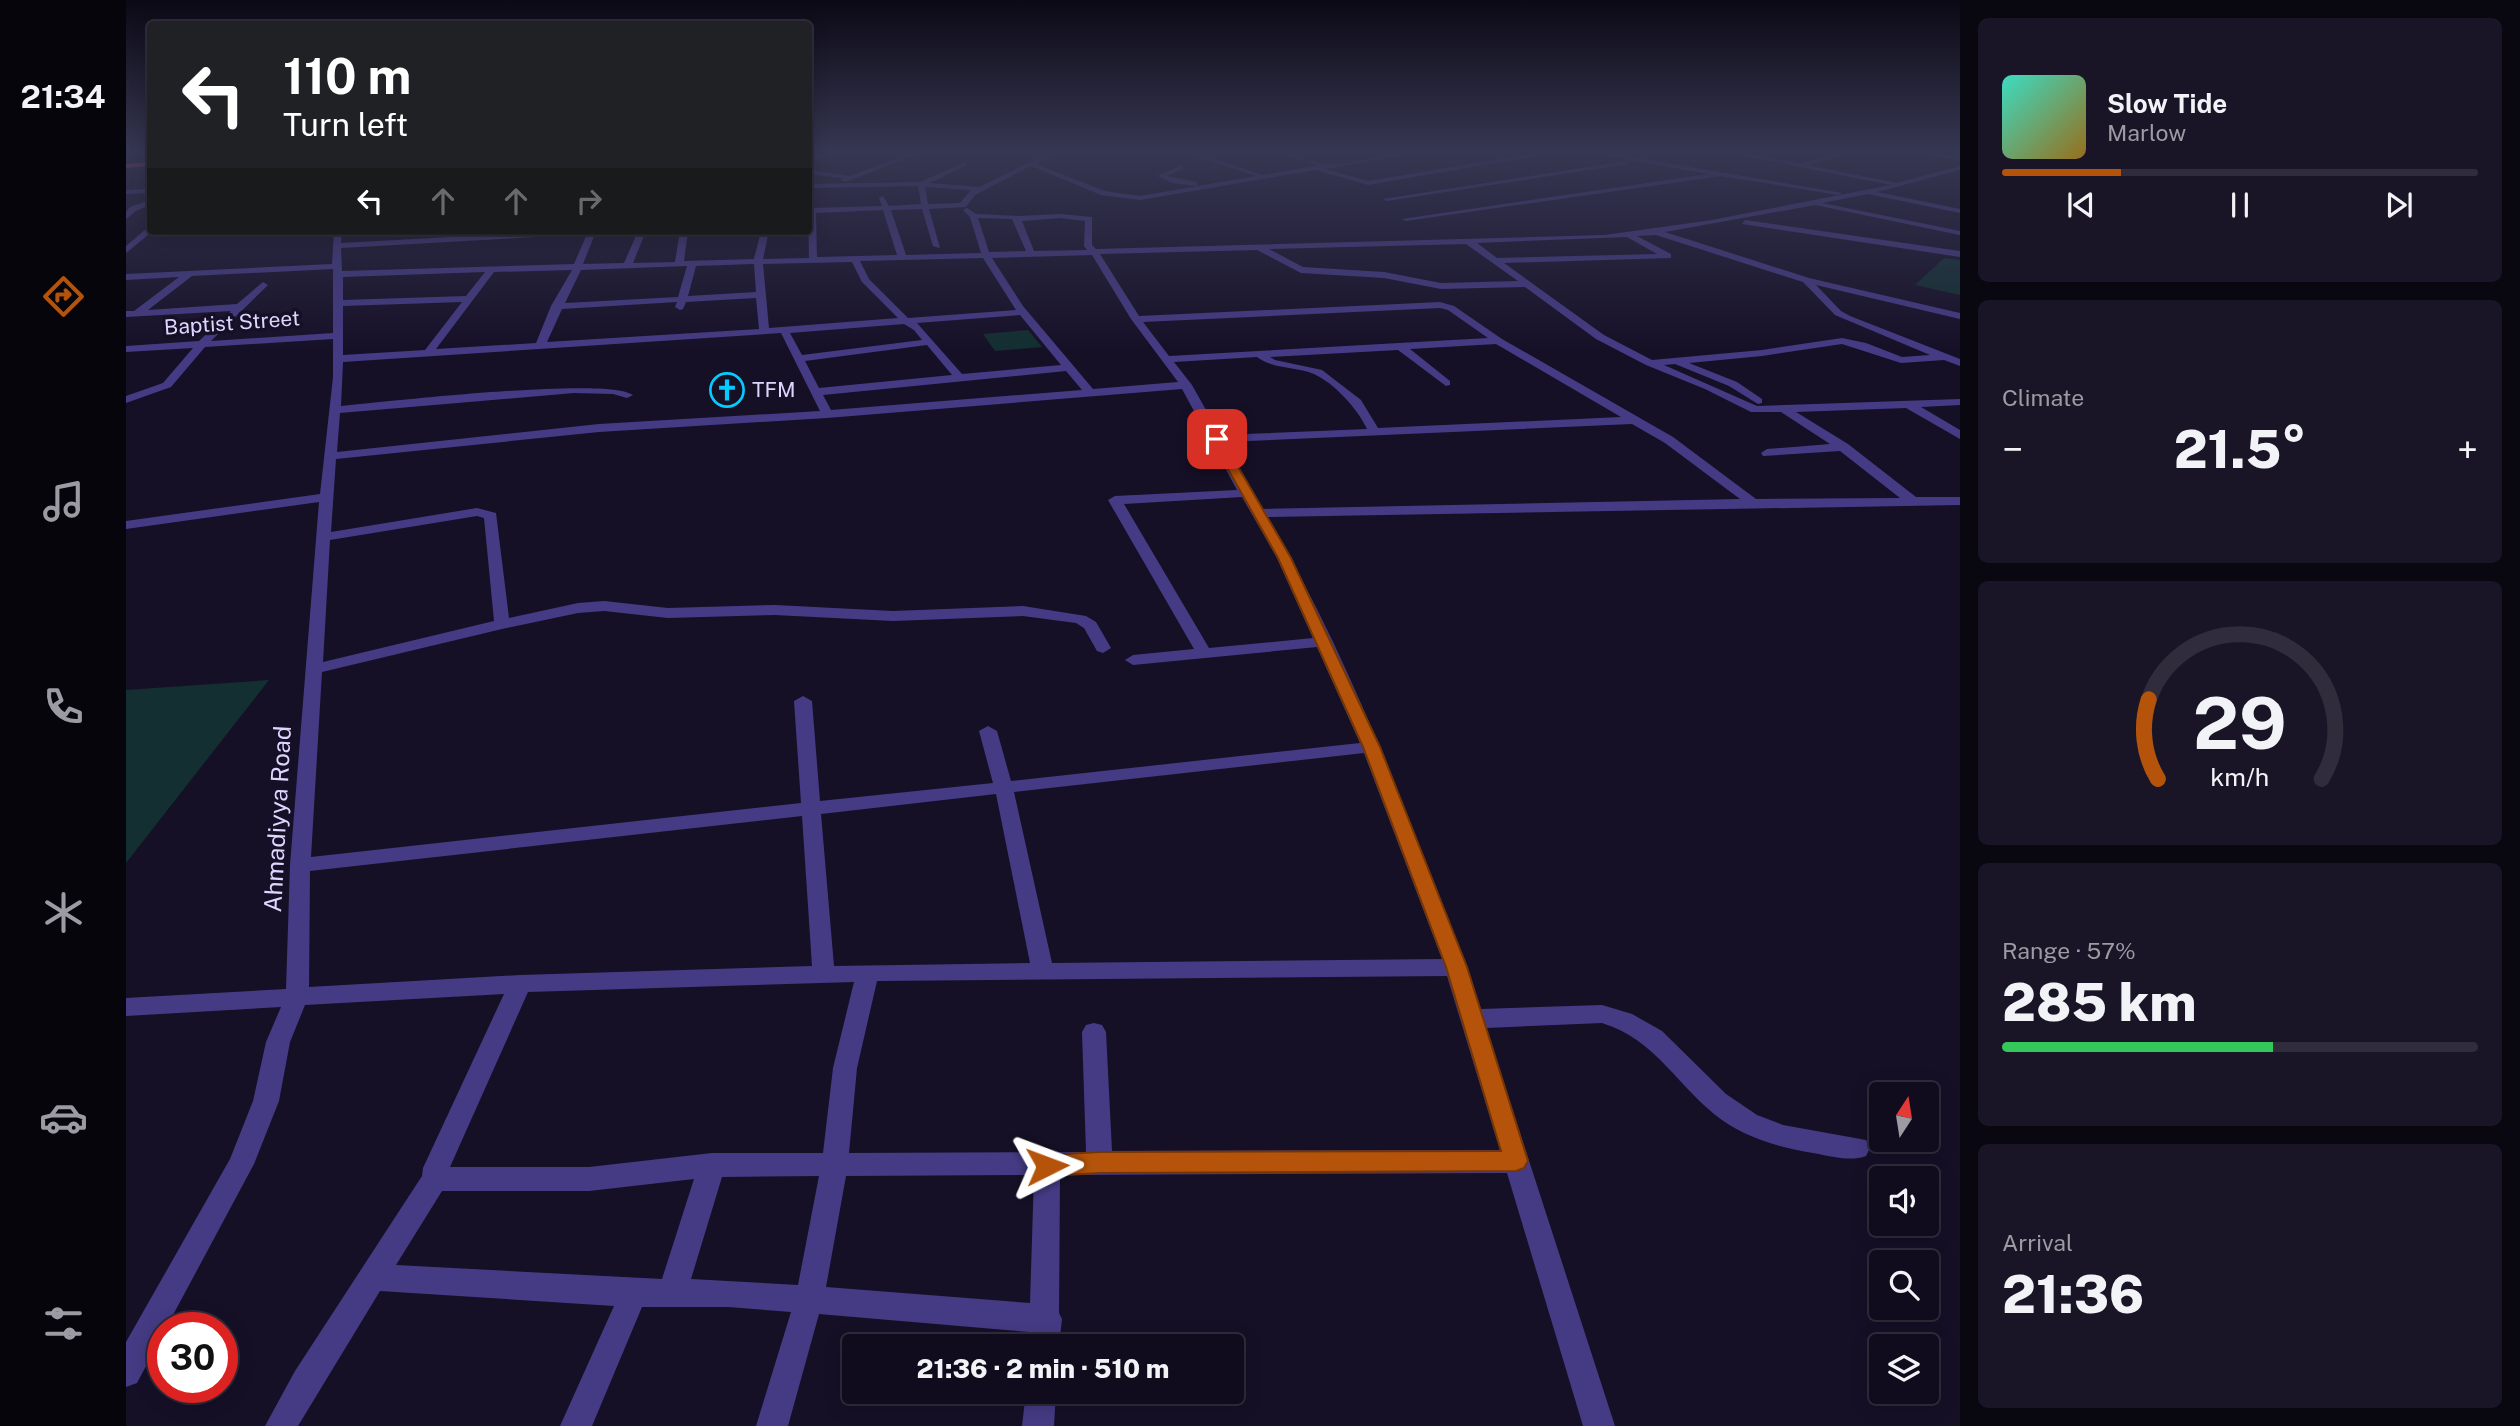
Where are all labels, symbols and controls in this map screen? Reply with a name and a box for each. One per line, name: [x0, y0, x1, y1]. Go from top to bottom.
text: 110 m: [283, 47, 411, 105]
icon: left: [168, 49, 259, 140]
text: 21:34: [21, 78, 105, 115]
text: Slow Tide: [2107, 88, 2227, 119]
text: Turn left: [283, 106, 408, 143]
text: Marlow: [2107, 119, 2186, 146]
icon: left: [351, 182, 389, 220]
icon: ahead: [424, 182, 462, 220]
icon: ahead: [497, 182, 535, 220]
icon: right: [570, 182, 608, 220]
icon: previous: [2062, 186, 2100, 224]
icon: pause: [2221, 186, 2259, 224]
icon: next: [2380, 186, 2418, 224]
icon: directions: [39, 272, 88, 321]
street label: Baptist Street: [163, 305, 301, 340]
church icon: TFM: [708, 371, 746, 409]
place label: TFM: [752, 377, 796, 402]
text: Climate: [2002, 384, 2084, 411]
pin: [1187, 409, 1247, 469]
text: 21.5°: [2174, 419, 2306, 480]
icon: arrive: [1198, 420, 1236, 458]
text: −: [2002, 427, 2023, 472]
text: +: [2457, 427, 2478, 472]
icon: music: [39, 477, 88, 526]
text: 29: [2193, 680, 2287, 765]
icon: phone: [39, 682, 88, 731]
street label: Ahmadiyya Road: [258, 725, 296, 913]
text: km/h: [2211, 762, 2269, 792]
icon: climate: [39, 888, 88, 937]
text: Range · 57%: [2002, 937, 2136, 964]
text: 285 km: [2002, 972, 2196, 1033]
north arrow: [1869, 1082, 1939, 1152]
map controls: [1869, 1082, 1939, 1404]
icon: car: [39, 1093, 88, 1142]
position arrow: [1010, 1129, 1084, 1203]
button: sound: [1869, 1166, 1939, 1236]
text: Arrival: [2002, 1229, 2073, 1256]
button: search: [1869, 1250, 1939, 1320]
text: 21:36: [2002, 1264, 2144, 1325]
icon: filters: [39, 1299, 88, 1348]
speed limit sign: 30: [147, 1312, 238, 1403]
button: layers: [1869, 1334, 1939, 1404]
text: 21:36 · 2 min · 510 m: [917, 1353, 1169, 1384]

